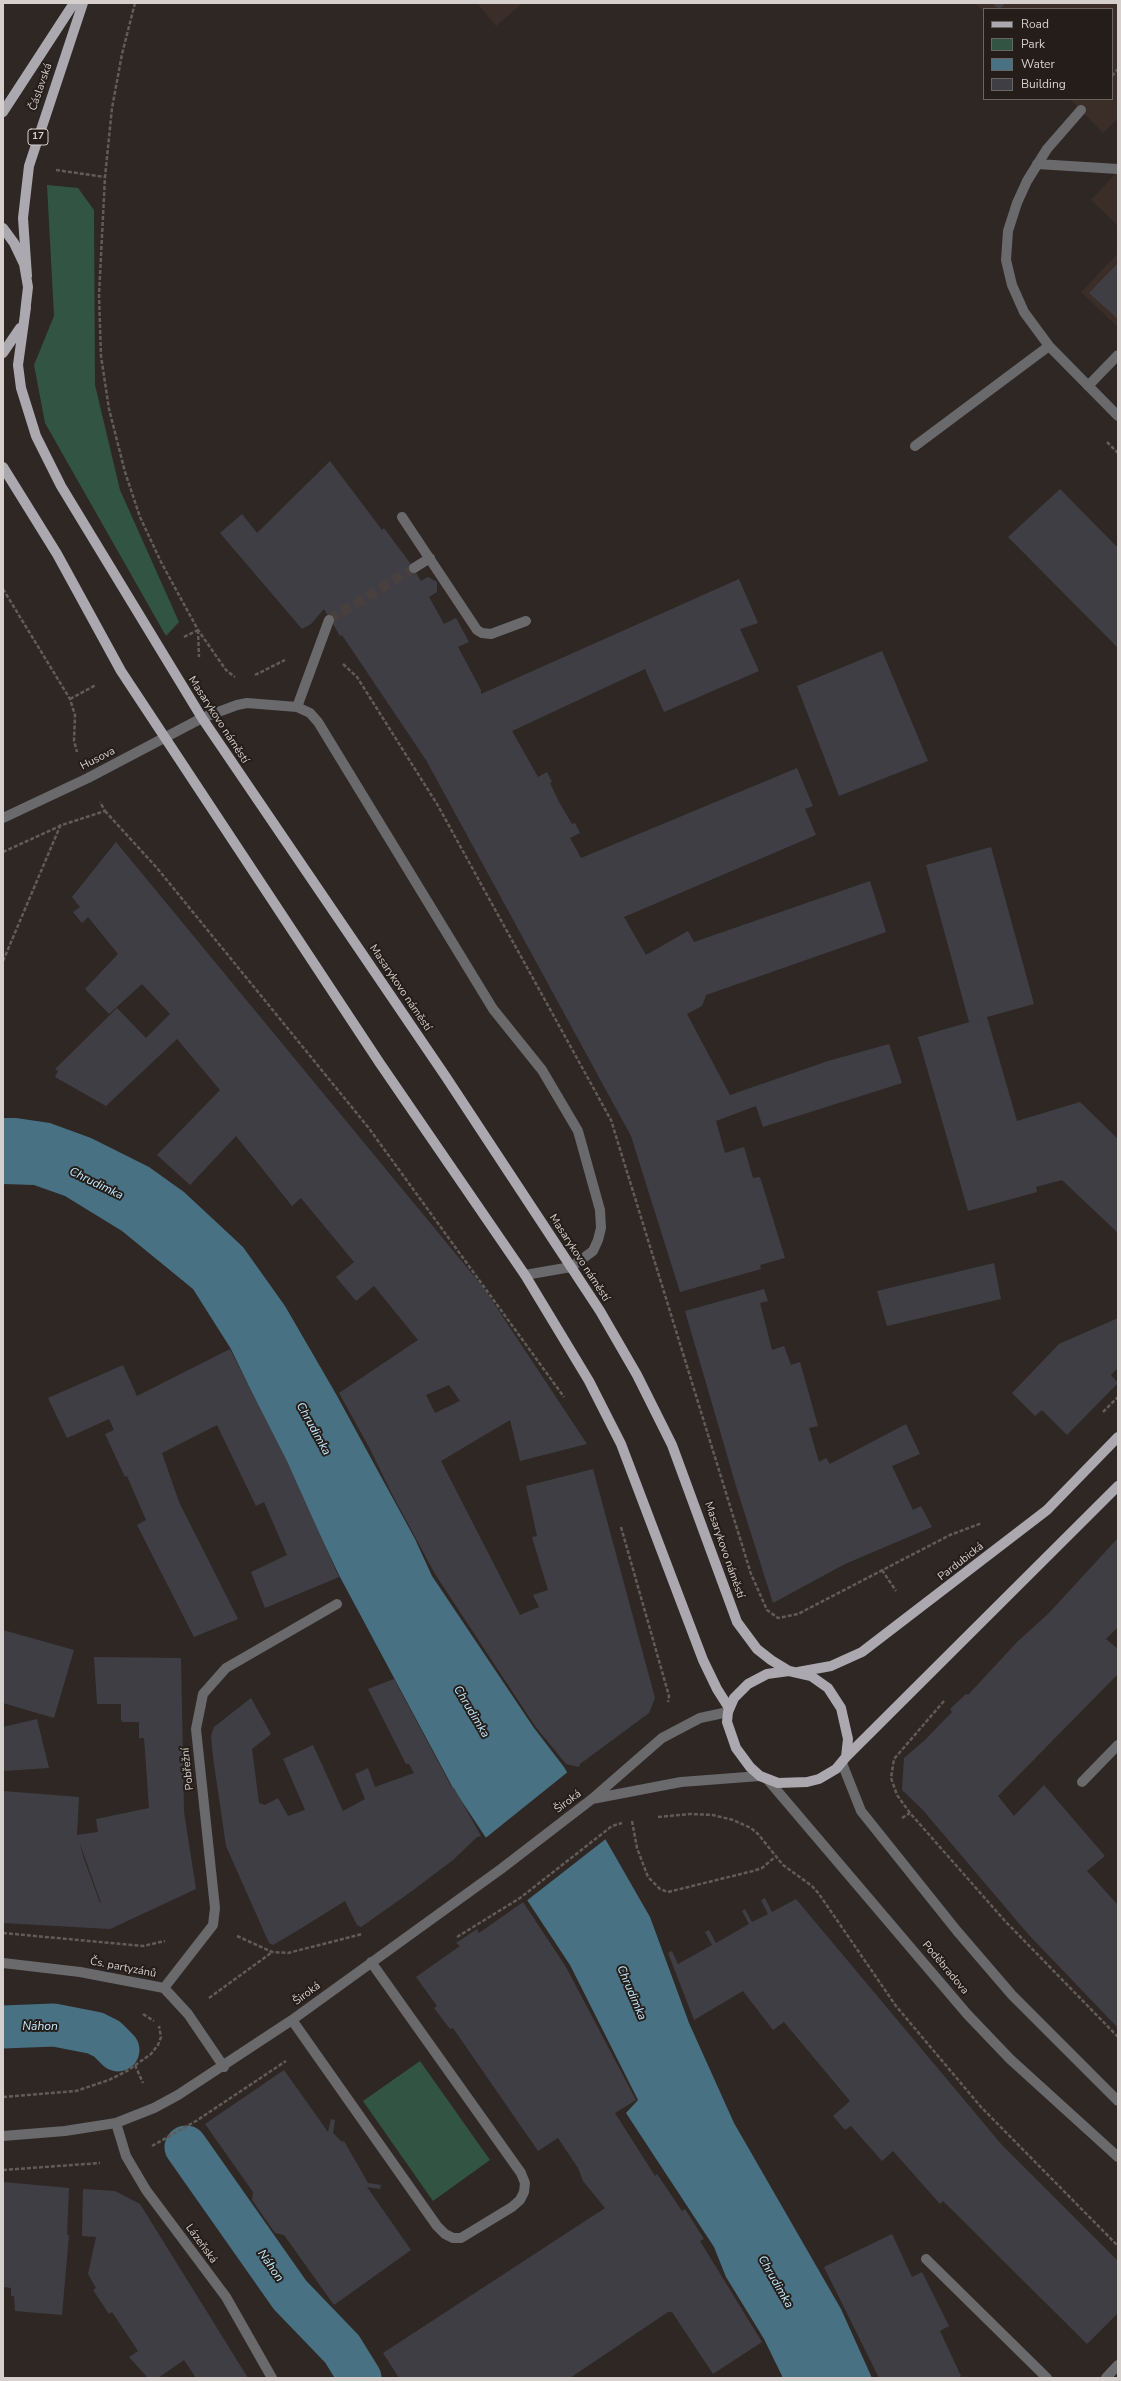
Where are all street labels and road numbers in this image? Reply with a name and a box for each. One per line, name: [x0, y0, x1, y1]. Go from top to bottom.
street label: Čáslavská: [27, 61, 55, 113]
road number: 17: [28, 129, 48, 145]
street label: Masarykovo náměstí: [185, 674, 251, 766]
street label: Husova: [78, 745, 118, 773]
street label: Masarykovo náměstí: [366, 942, 434, 1034]
street label: Masarykovo náměstí: [546, 1212, 612, 1304]
street label: Masarykovo náměstí: [701, 1500, 747, 1600]
street label: Pardubická: [936, 1540, 986, 1584]
street label: Pobřežní: [179, 1747, 197, 1791]
street label: Široká: [552, 1788, 584, 1816]
street label: Poděbradova: [919, 1939, 971, 1997]
street label: Čs. partyzánů: [89, 1955, 157, 1981]
street label: Široká: [291, 1980, 323, 2008]
street label: Lázeňská: [182, 2222, 220, 2266]

